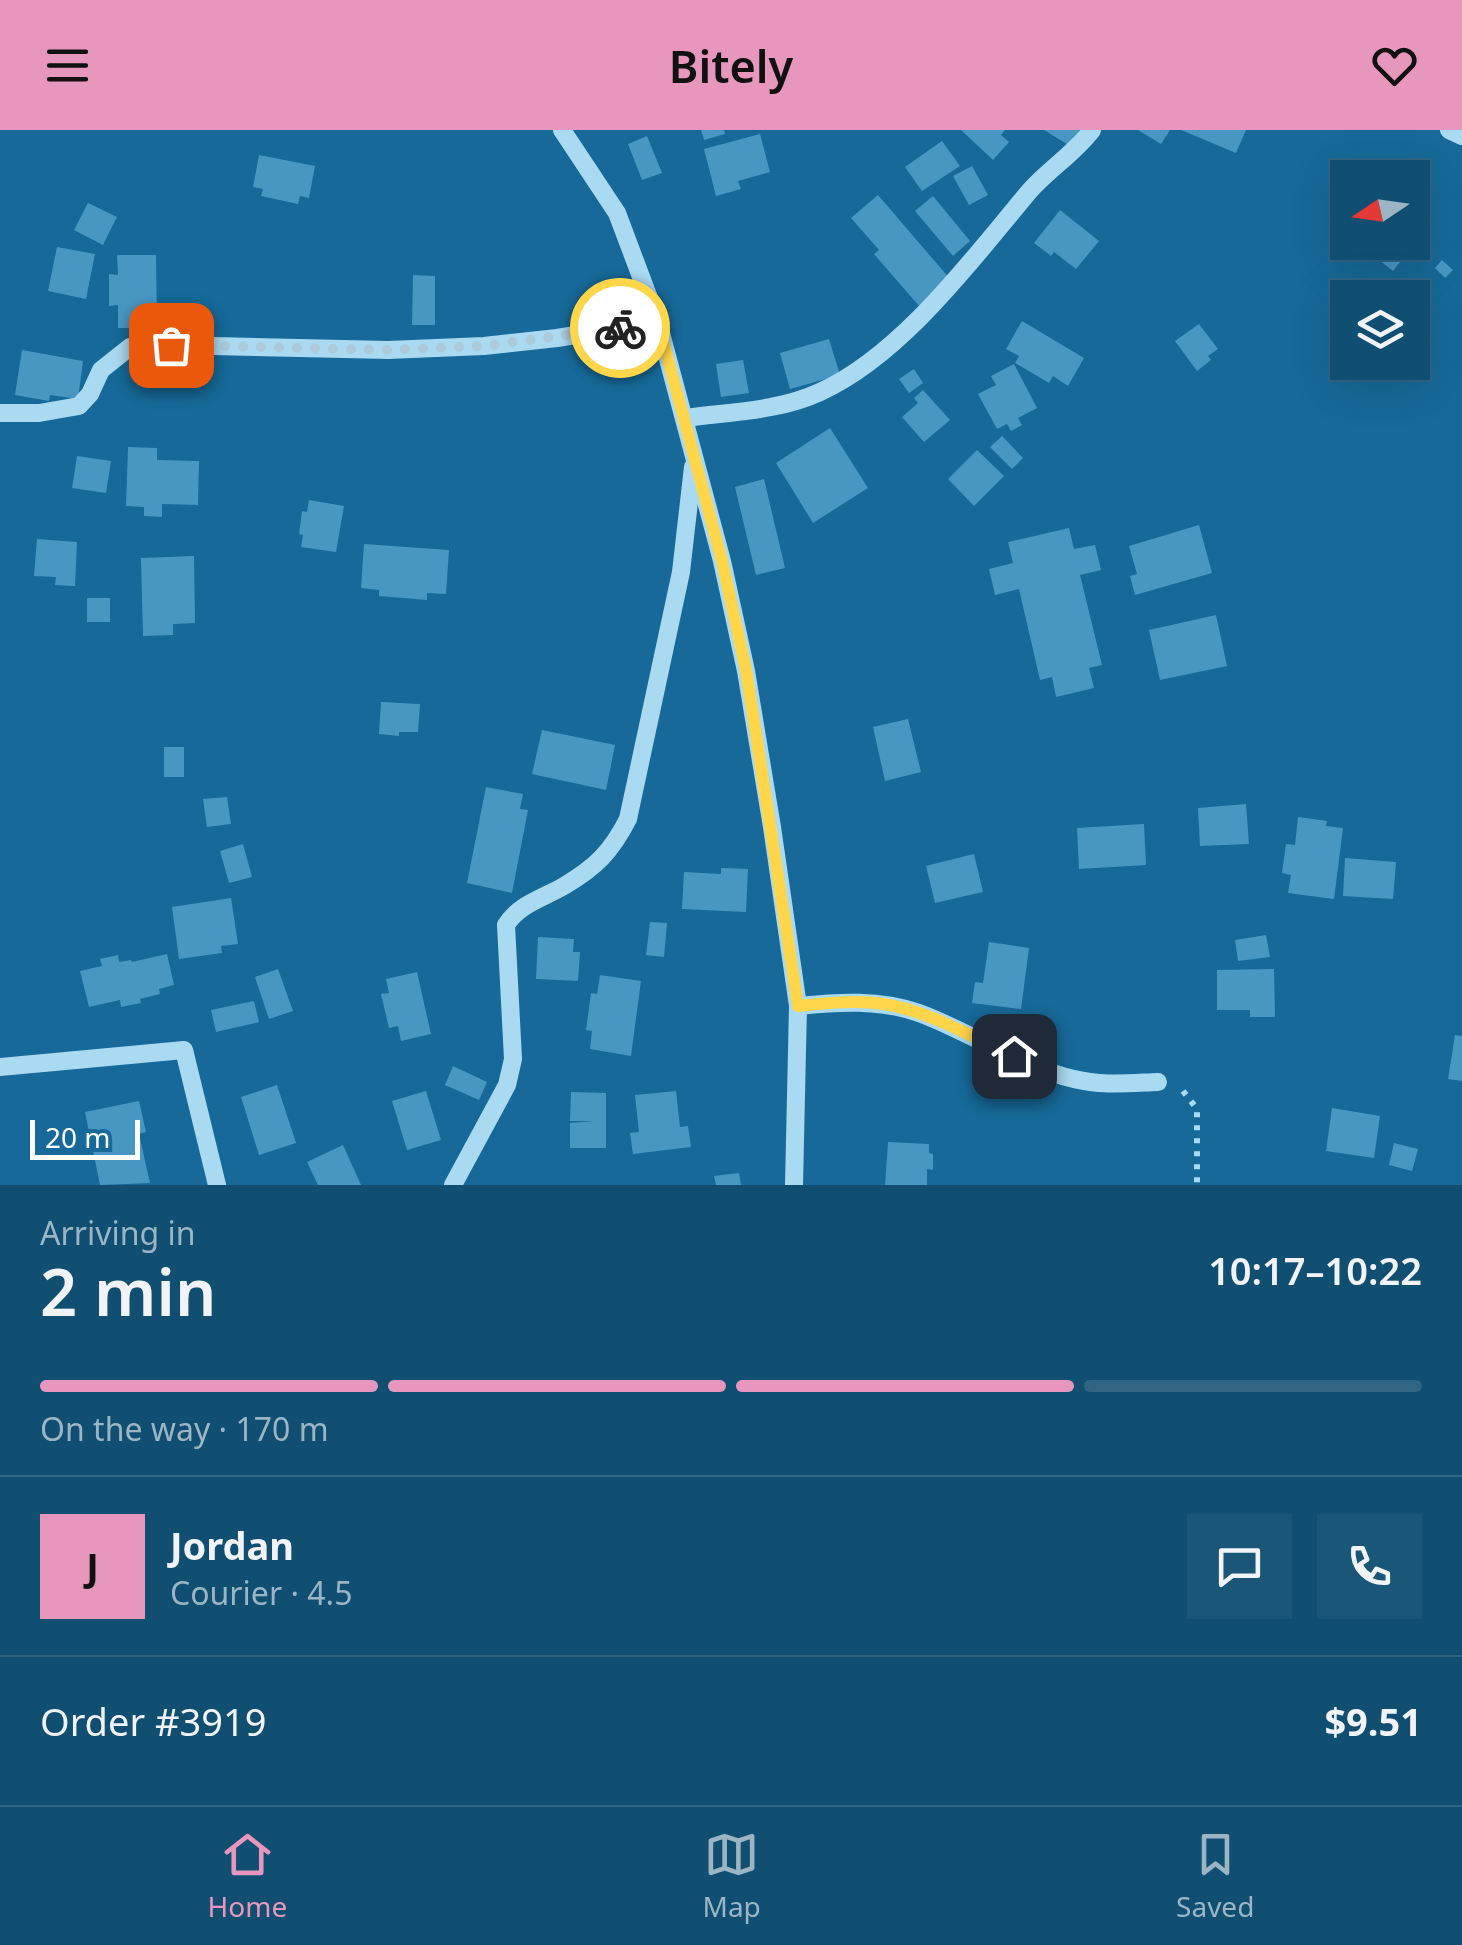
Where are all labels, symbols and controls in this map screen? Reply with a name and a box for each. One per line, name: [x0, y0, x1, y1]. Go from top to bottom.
text: Bitely: [669, 35, 793, 96]
icon: menu: [40, 38, 95, 93]
icon: heart: [1367, 38, 1422, 93]
north arrow: [1330, 160, 1430, 260]
map controls: [1330, 160, 1430, 380]
courier: [570, 278, 670, 378]
button: layers: [1330, 280, 1430, 380]
icon: bike: [593, 301, 648, 356]
pin: [129, 303, 214, 388]
icon: bag: [144, 318, 199, 373]
pin: [972, 1014, 1057, 1099]
icon: home: [987, 1029, 1042, 1084]
scale bar: [30, 1115, 140, 1160]
text: 20 m: [45, 1118, 111, 1156]
text: Arriving in: [40, 1211, 195, 1254]
text: 10:17–10:22: [1208, 1244, 1422, 1296]
text: 2 min: [40, 1247, 216, 1335]
text: On the way · 170 m: [40, 1407, 329, 1450]
button: chat: [1187, 1514, 1292, 1619]
button: phone: [1317, 1514, 1422, 1619]
text: Jordan: [170, 1519, 294, 1571]
text: J: [86, 1540, 99, 1592]
text: Courier · 4.5: [170, 1571, 353, 1614]
text: Order #3919: [40, 1695, 266, 1747]
text: $9.51: [1324, 1695, 1422, 1747]
tab: Home: [208, 1827, 287, 1925]
tab: Map: [703, 1827, 761, 1925]
tab: Saved: [1176, 1827, 1254, 1925]

